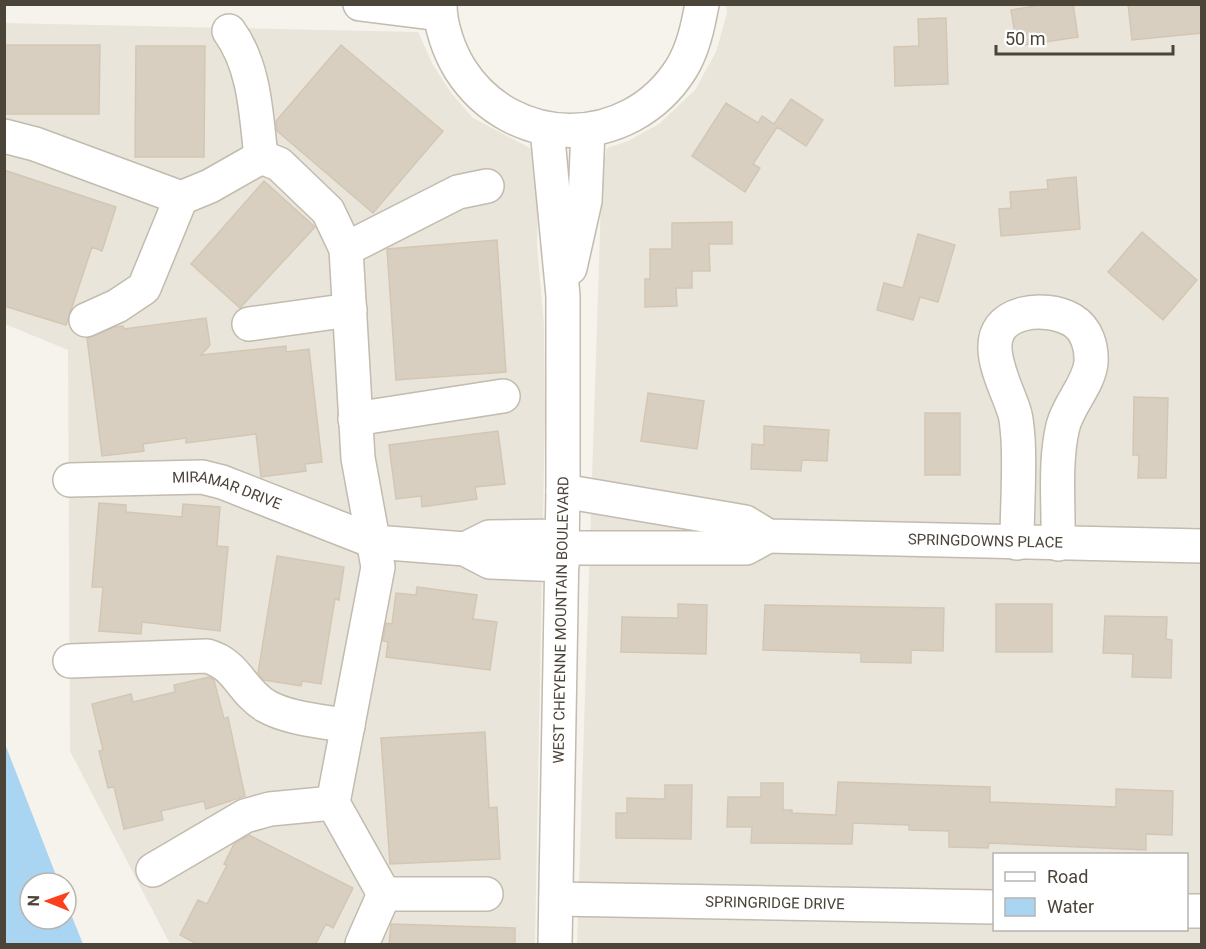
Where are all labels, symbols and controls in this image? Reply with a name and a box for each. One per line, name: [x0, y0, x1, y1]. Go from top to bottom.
scale bar: [996, 18, 1173, 56]
text: 50 m: [1005, 28, 1045, 49]
street label: MIRAMAR DRIVE: [172, 467, 284, 514]
street label: WEST CHEYENNE MOUNTAIN BOULEVARD: [549, 476, 573, 764]
street label: SPRINGDOWNS PLACE: [908, 530, 1064, 552]
legend: [993, 853, 1188, 931]
text: Road: [1047, 866, 1088, 887]
north arrow: [18, 871, 78, 931]
street label: SPRINGRIDGE DRIVE: [705, 893, 845, 913]
text: N: [24, 895, 43, 907]
text: Water: [1047, 896, 1094, 917]

